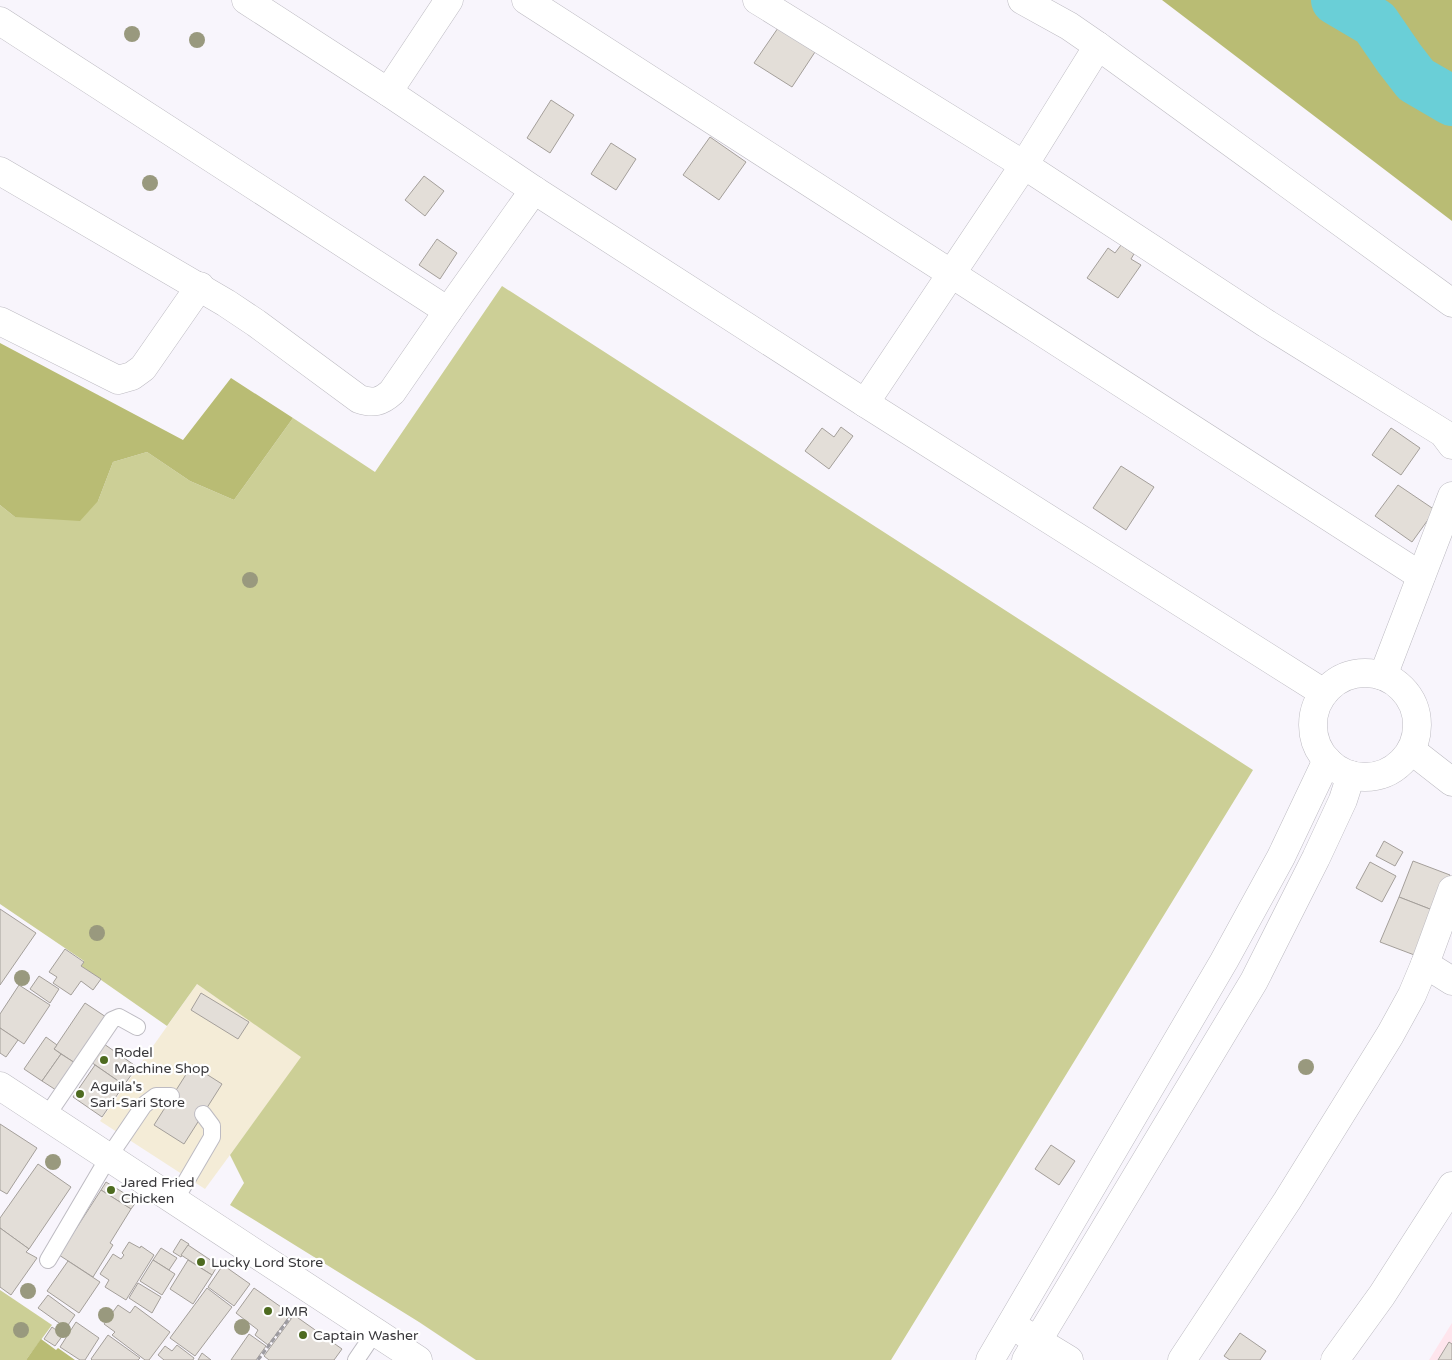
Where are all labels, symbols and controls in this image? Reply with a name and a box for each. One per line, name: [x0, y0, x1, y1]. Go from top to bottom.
place label: Rodel Machine Shop: [114, 1044, 210, 1077]
marker: Rodel Machine Shop: [98, 1054, 110, 1066]
place label: Aguila's Sari-Sari Store: [90, 1078, 185, 1111]
marker: Aguila's Sari-Sari Store: [74, 1088, 86, 1100]
place label: Jared Fried Chicken: [121, 1174, 195, 1207]
marker: Jared Fried Chicken: [105, 1184, 117, 1196]
place label: Lucky Lord Store: [211, 1254, 323, 1271]
marker: Lucky Lord Store: [195, 1256, 207, 1268]
place label: JMR: [278, 1303, 308, 1320]
marker: JMR: [262, 1305, 274, 1317]
place label: Captain Washer: [313, 1327, 419, 1344]
marker: Captain Washer: [297, 1329, 309, 1341]

